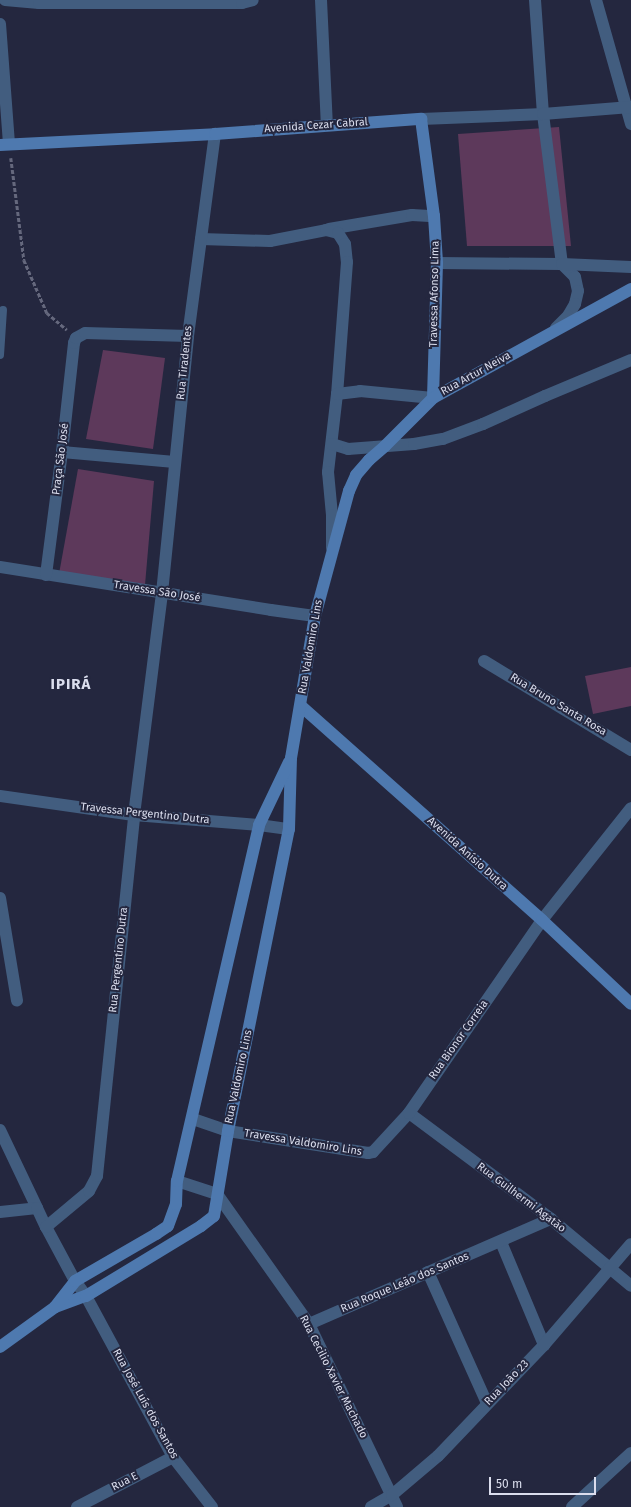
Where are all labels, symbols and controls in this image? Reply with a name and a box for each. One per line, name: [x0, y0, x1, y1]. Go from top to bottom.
street label: Avenida Cezar Cabral: [264, 116, 368, 136]
street label: Travessa Afonso Lima: [427, 241, 443, 347]
street label: Rua Tiradentes: [175, 325, 195, 401]
street label: Rua Artur Neiva: [439, 349, 513, 399]
street label: Praça São José: [50, 422, 72, 496]
street label: Travessa São José: [113, 579, 201, 605]
street label: Rua Valdomiro Lins: [296, 599, 326, 695]
street label: Rua Bruno Santa Rosa: [507, 671, 609, 739]
district label: IPIRÁ: [51, 676, 91, 694]
street label: Travessa Pergentino Dutra: [80, 801, 210, 827]
street label: Avenida Anísio Dutra: [424, 814, 510, 894]
street label: Rua Pergentino Dutra: [107, 906, 131, 1014]
street label: Rua Bionor Correia: [427, 998, 491, 1082]
street label: Rua Valdomiro Lins: [223, 1029, 255, 1125]
street label: Travessa Valdomiro Lins: [243, 1127, 363, 1159]
street label: Rua Guilhermi Agatão: [474, 1160, 568, 1236]
street label: Rua Roque Leão dos Santos: [339, 1250, 471, 1316]
street label: Rua Cecilio Xavier Machado: [296, 1313, 370, 1441]
street label: Rua José Luís dos Santos: [109, 1347, 181, 1461]
street label: Rua João 23: [482, 1358, 532, 1408]
scale bar: [491, 1469, 598, 1495]
street label: Rua E: [110, 1470, 140, 1494]
text: 50 m: [496, 1477, 522, 1491]

